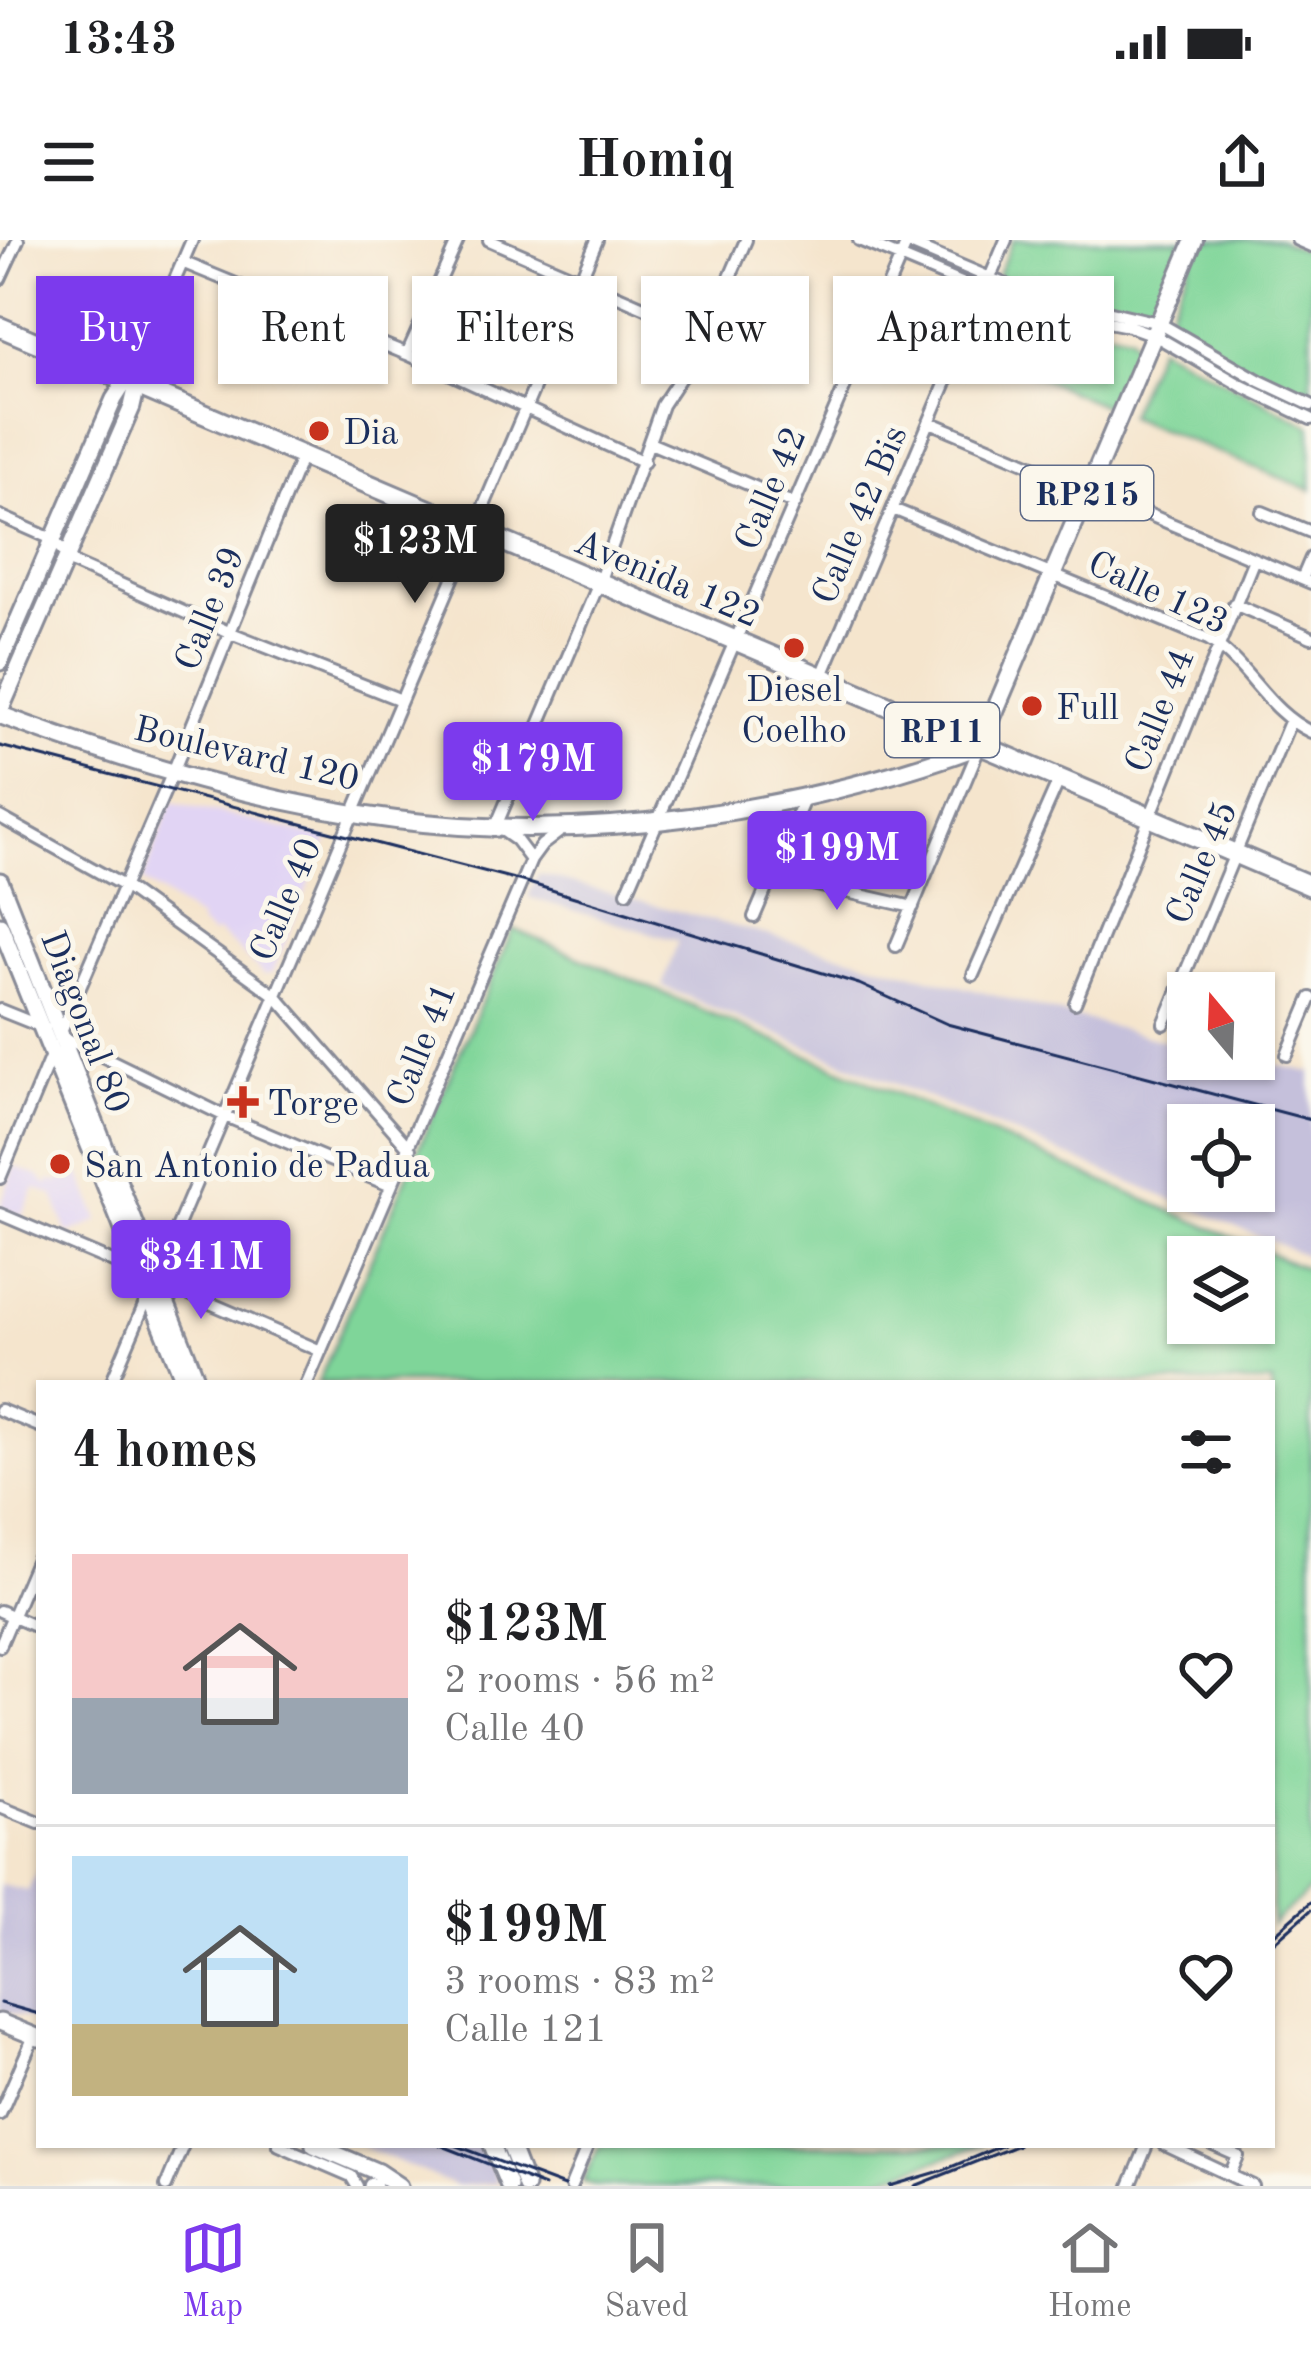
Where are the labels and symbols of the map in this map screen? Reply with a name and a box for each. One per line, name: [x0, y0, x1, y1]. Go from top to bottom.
place label: Dia: [343, 417, 399, 453]
marker: Dia: [306, 418, 332, 444]
street label: Calle 42 Bis: [808, 421, 915, 610]
street label: Calle 42: [731, 423, 815, 556]
road number: RP215: [1021, 466, 1153, 520]
pin: $123M: [331, 504, 499, 606]
street label: Avenida 122: [568, 526, 764, 636]
street label: Calle 39: [171, 543, 253, 676]
street label: Calle 123: [1081, 546, 1233, 643]
marker: Diesel Coelho: [781, 635, 807, 661]
street label: Calle 44: [1121, 645, 1203, 778]
place label: Diesel Coelho: [741, 674, 847, 751]
place label: Full: [1056, 692, 1119, 728]
marker: Full: [1019, 693, 1045, 719]
road number: RP11: [885, 703, 999, 757]
street label: Boulevard 120: [130, 712, 362, 799]
pin: $179M: [449, 722, 617, 824]
street label: Calle 45: [1162, 797, 1246, 930]
pin: $199M: [753, 811, 921, 913]
street label: Calle 40: [246, 834, 330, 967]
street label: Diagonal 80: [32, 927, 134, 1118]
north arrow: [1167, 972, 1275, 1080]
street label: Calle 41: [383, 979, 465, 1112]
place label: Torge: [267, 1088, 359, 1124]
marker: Torge: [230, 1089, 256, 1115]
place label: San Antonio de Padua: [84, 1150, 430, 1186]
marker: San Antonio de Padua: [47, 1151, 73, 1177]
pin: $341M: [117, 1220, 285, 1322]

